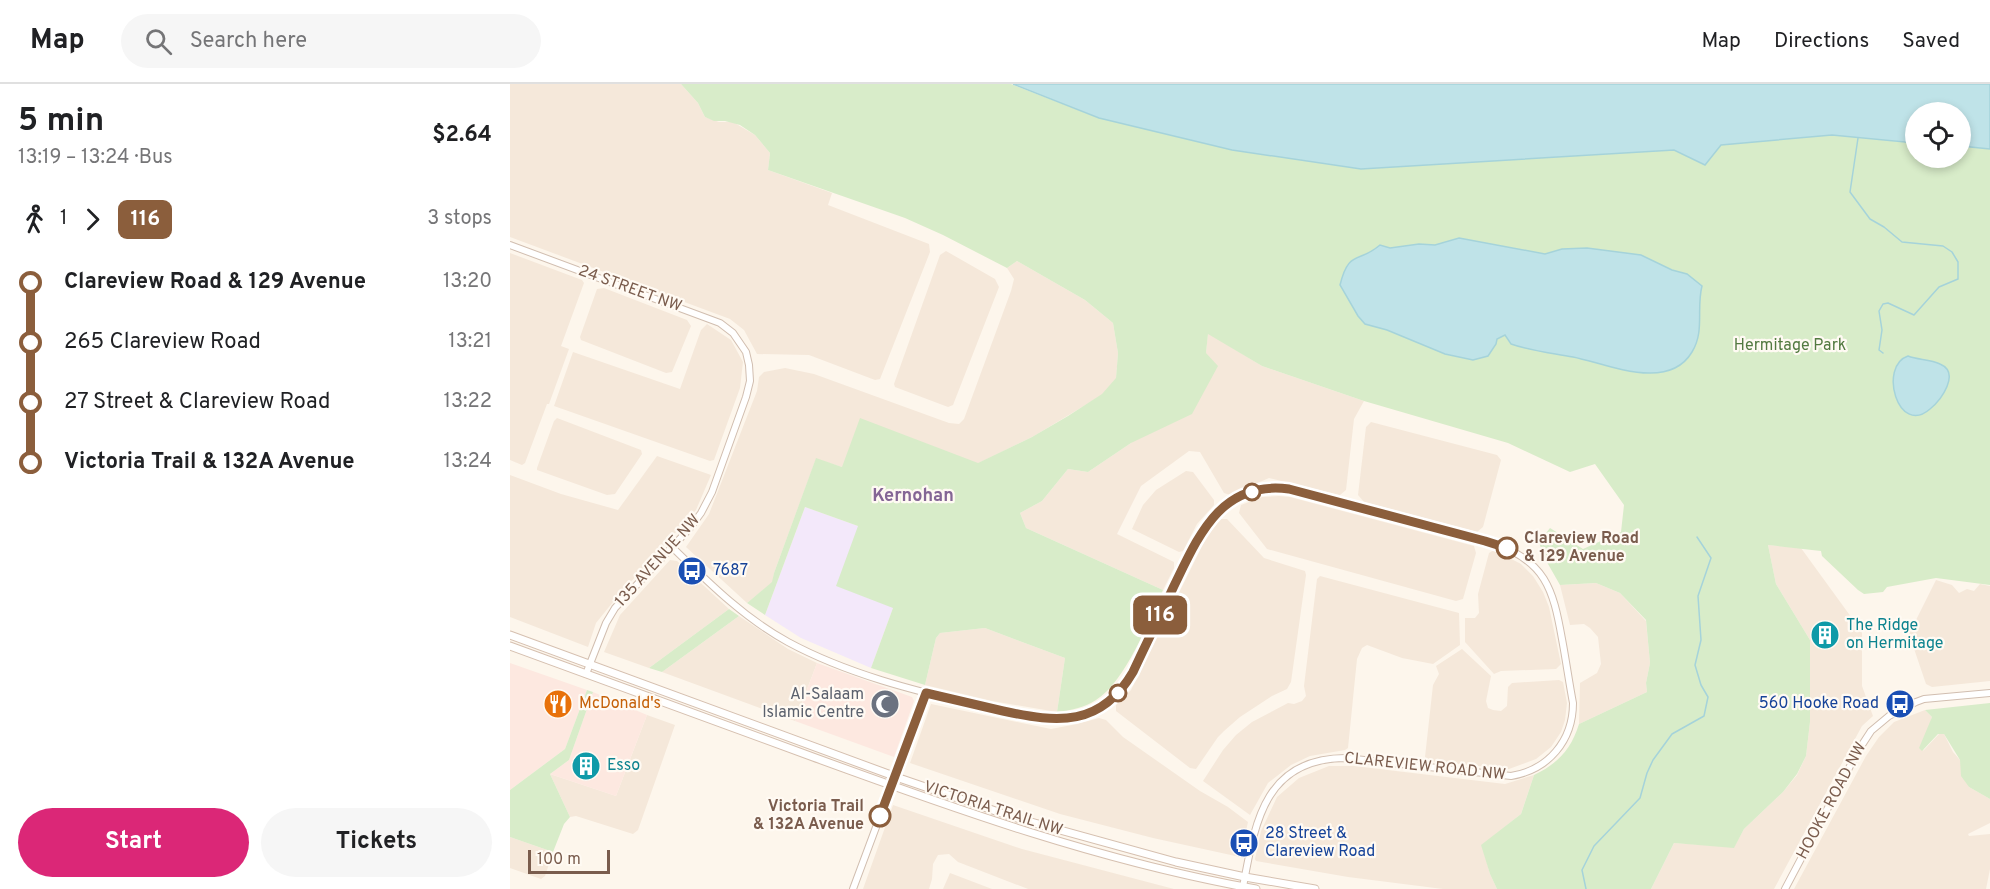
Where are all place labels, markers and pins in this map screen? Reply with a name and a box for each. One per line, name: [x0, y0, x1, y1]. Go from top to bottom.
unlabelled marker: [1243, 483, 1261, 501]
place label: Clareview Road & 129 Avenue: [1524, 529, 1639, 567]
marker: Clareview Road & 129 Avenue: [1496, 537, 1518, 559]
bus stop icon: 7687: [676, 555, 708, 587]
place label: 7687: [713, 561, 748, 581]
place label: The Ridge on Hermitage: [1846, 616, 1943, 654]
building icon: The Ridge on Hermitage: [1809, 619, 1841, 651]
unlabelled marker: [1109, 684, 1127, 702]
place label: Al-Salaam Islamic Centre: [762, 685, 864, 723]
restaurant icon: McDonald's: [542, 688, 574, 720]
mosque icon: Al-Salaam Islamic Centre: [869, 688, 901, 720]
bus stop icon: 560 Hooke Road: [1884, 688, 1916, 720]
place label: McDonald's: [579, 694, 661, 714]
place label: 560 Hooke Road: [1759, 694, 1879, 714]
building icon: Esso: [570, 750, 602, 782]
place label: Esso: [607, 756, 640, 776]
place label: Victoria Trail & 132A Avenue: [753, 797, 864, 835]
marker: Victoria Trail & 132A Avenue: [869, 805, 891, 827]
place label: 28 Street & Clareview Road: [1265, 824, 1375, 862]
bus stop icon: 28 Street & Clareview Road: [1228, 827, 1260, 859]

